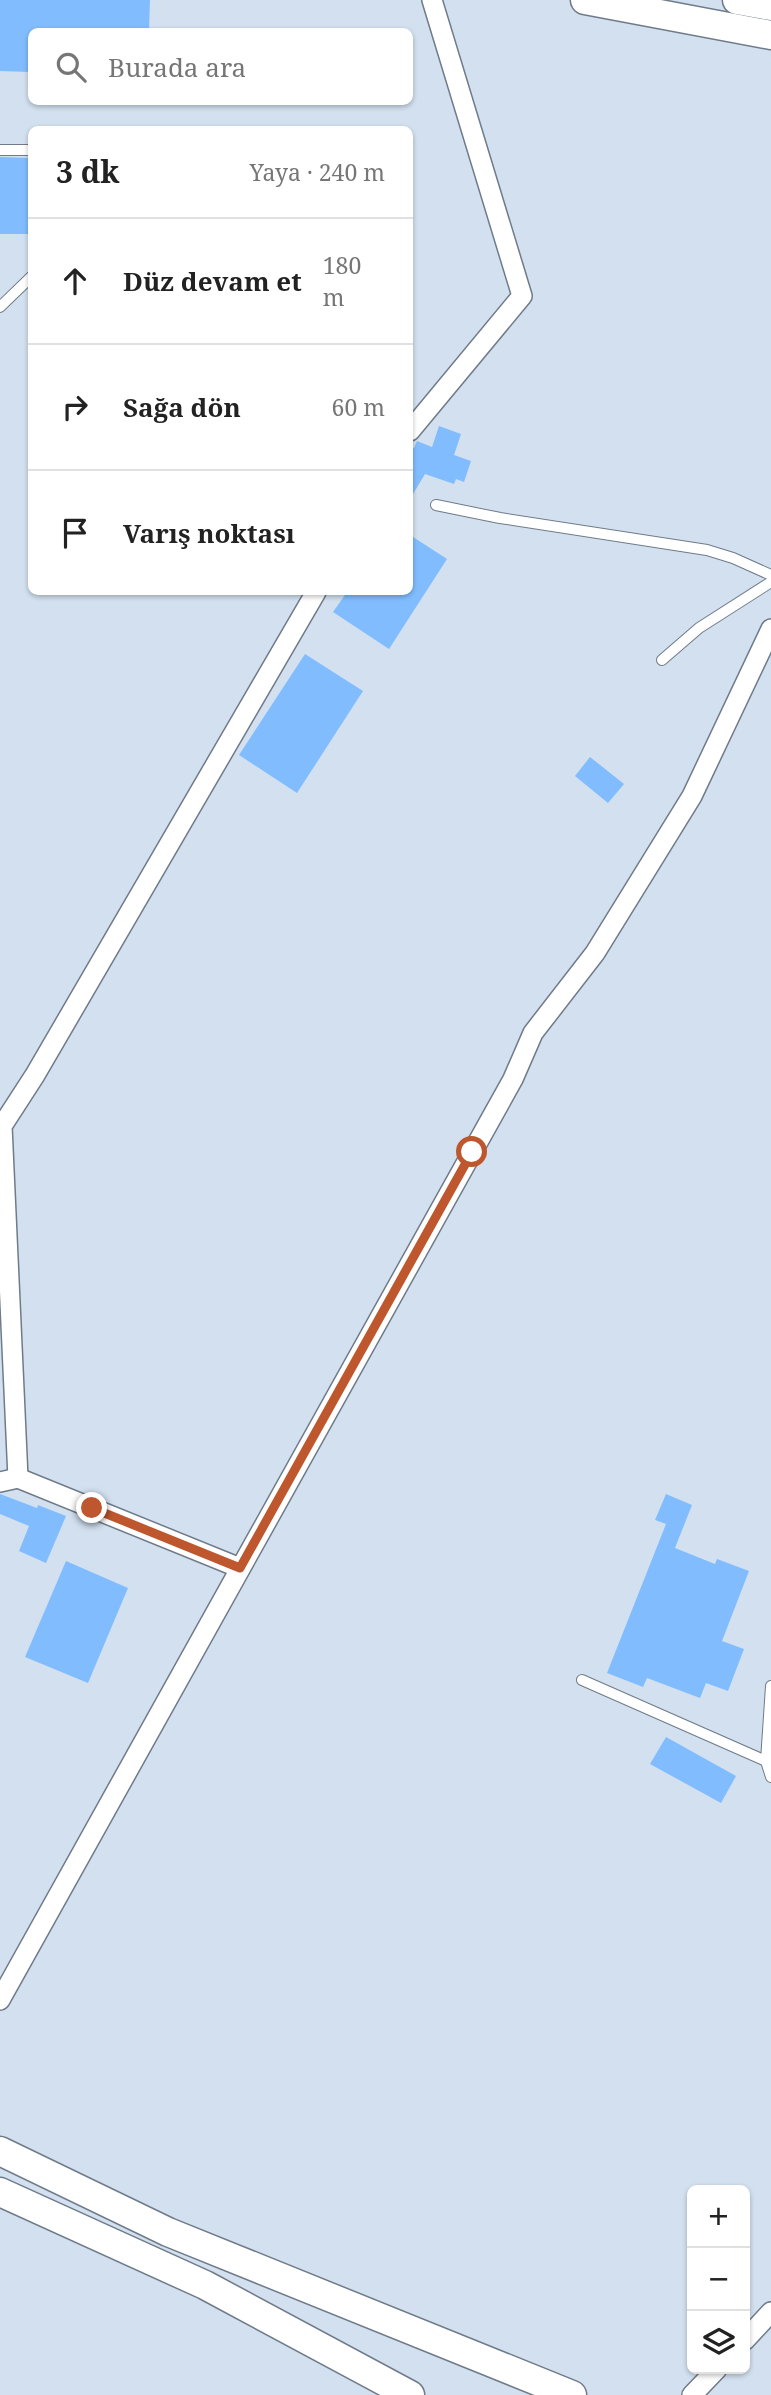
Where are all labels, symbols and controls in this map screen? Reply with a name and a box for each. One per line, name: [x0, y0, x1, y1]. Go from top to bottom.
search box: [28, 28, 413, 105]
icon: search: [52, 48, 90, 86]
text: Burada ara: [108, 49, 246, 85]
text: 3 dk: [56, 151, 119, 192]
text: Yaya · 240 m: [250, 156, 385, 188]
text: 180 m: [323, 249, 361, 313]
icon: ahead: [56, 262, 94, 300]
text: Düz devam et: [123, 263, 302, 299]
icon: right: [56, 388, 94, 426]
text: Sağa dön: [123, 389, 241, 425]
text: 60 m: [332, 391, 385, 423]
icon: arrive: [56, 514, 94, 552]
text: Varış noktası: [123, 515, 295, 551]
route start: [456, 1136, 487, 1167]
route end: [76, 1492, 107, 1523]
map controls: [687, 2185, 750, 2374]
button: +: [687, 2185, 750, 2248]
button: −: [687, 2248, 750, 2311]
button: layers: [687, 2311, 750, 2374]

